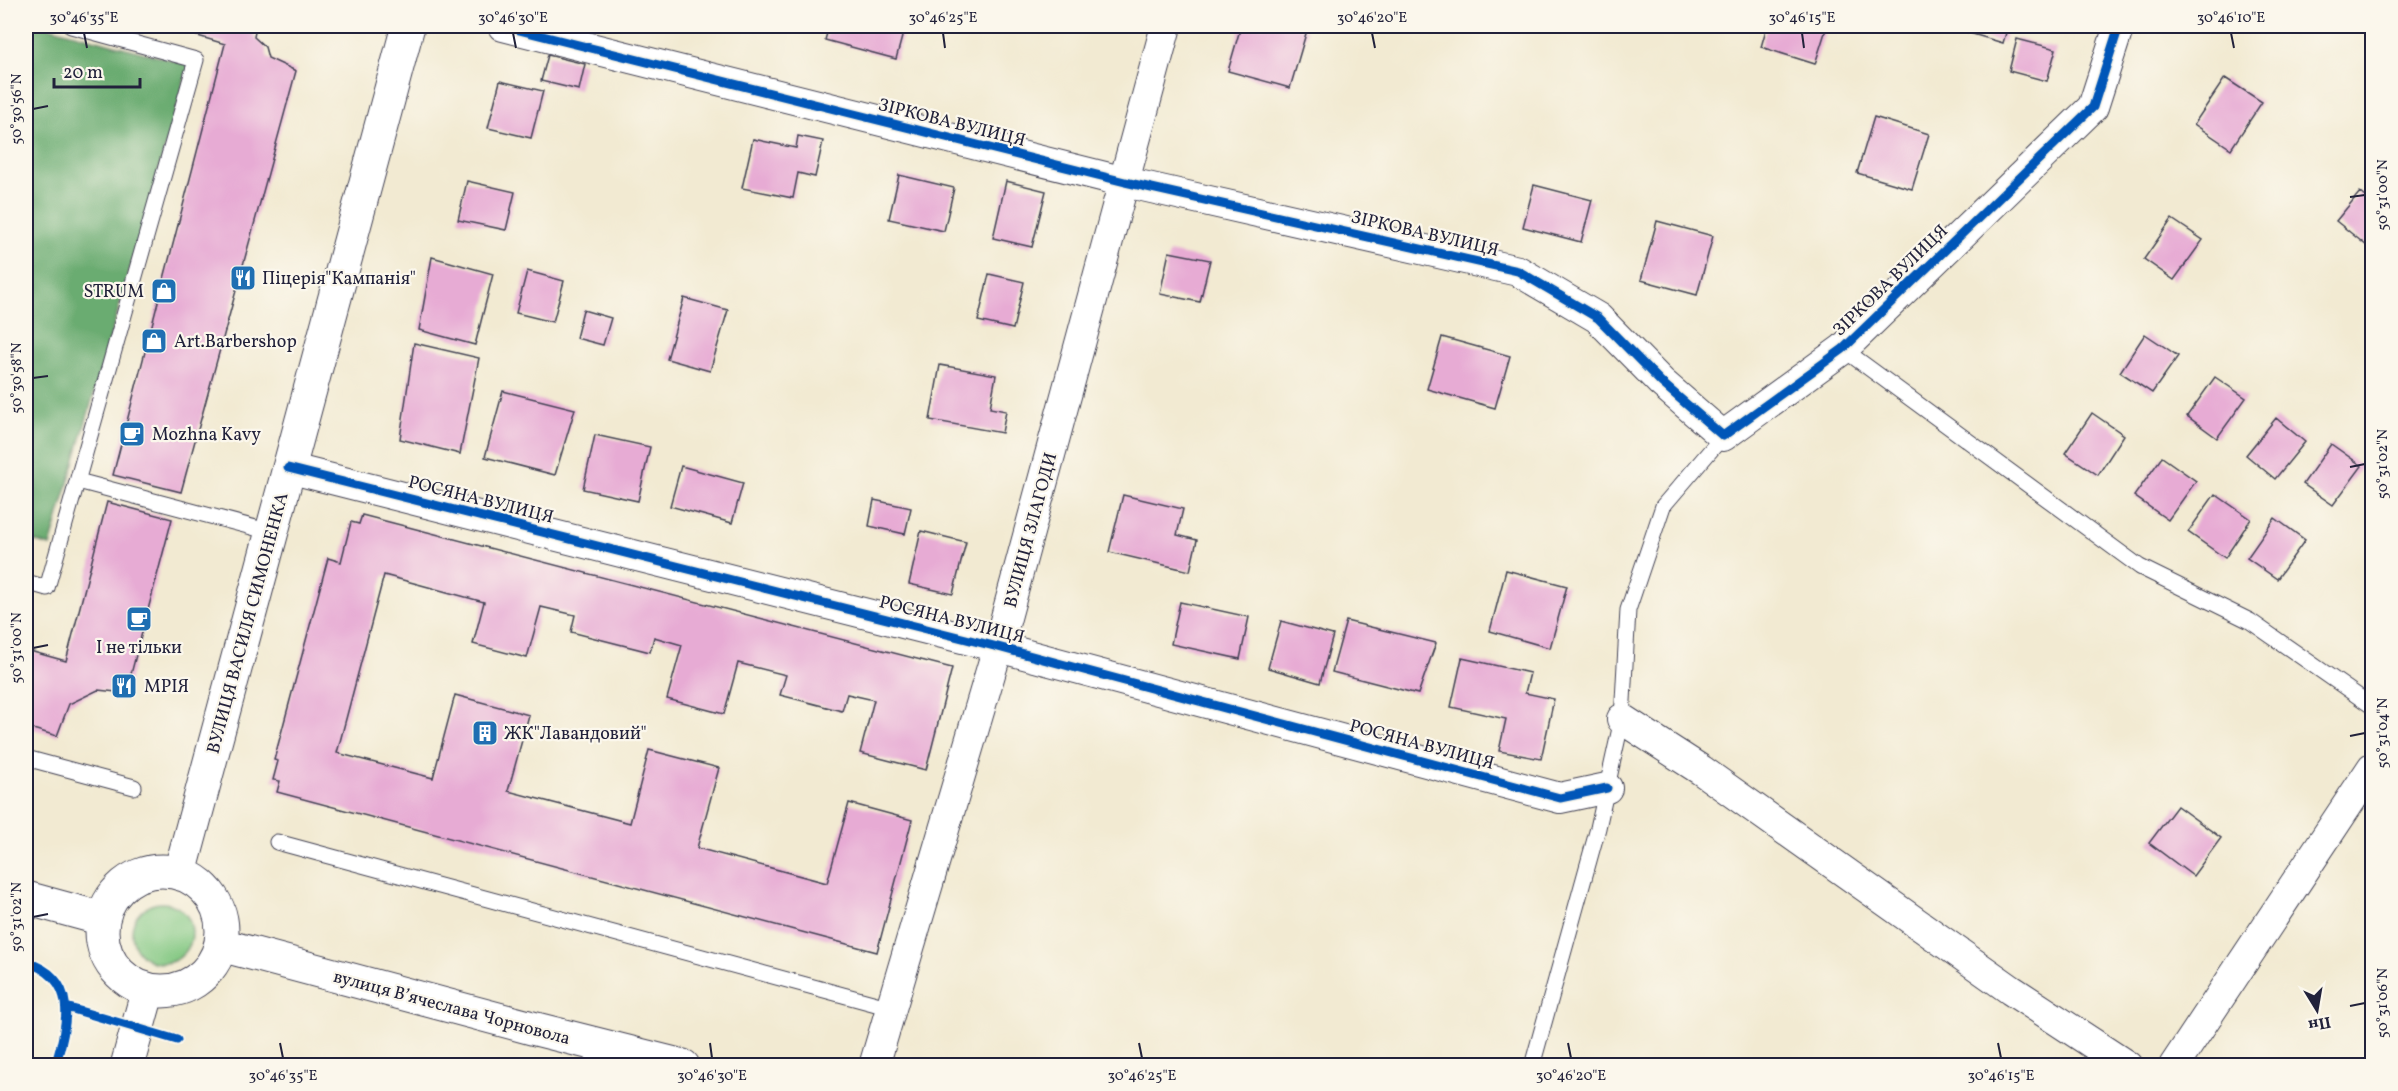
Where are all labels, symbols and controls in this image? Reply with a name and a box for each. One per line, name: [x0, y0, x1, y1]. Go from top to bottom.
text: 30°46'35"E: [50, 8, 118, 29]
text: 30°46'30"E: [478, 8, 548, 29]
text: 30°46'25"E: [908, 8, 978, 29]
text: 30°46'20"E: [1337, 8, 1407, 29]
text: 30°46'15"E: [1768, 8, 1836, 29]
text: 30°46'10"E: [2197, 8, 2265, 29]
scale bar: [54, 51, 140, 89]
text: 20 m: [63, 61, 103, 86]
text: 50°30'56"N: [7, 73, 28, 145]
street label: ЗІРКОВА ВУЛИЦЯ: [875, 93, 1028, 154]
text: 50°31'00"N: [2373, 159, 2394, 231]
street label: ЗІРКОВА ВУЛИЦЯ: [1348, 205, 1501, 264]
street label: ЗІРКОВА ВУЛИЦЯ: [1828, 220, 1954, 343]
restaurant icon: Піцерія"Кампанія": [228, 263, 258, 293]
place label: Піцерія"Кампанія": [262, 267, 416, 292]
shop icon: STRUM: [149, 276, 179, 306]
place label: STRUM: [84, 280, 144, 305]
shop icon: Art.Barbershop: [139, 326, 169, 356]
place label: Art.Barbershop: [174, 330, 297, 355]
text: 50°30'58"N: [7, 342, 28, 414]
cafe icon: Mozhna Kavy: [117, 419, 147, 449]
place label: Mozhna Kavy: [152, 423, 261, 448]
text: 50°31'02"N: [2373, 429, 2394, 499]
street label: ВУЛИЦЯ ЗЛАГОДИ: [999, 450, 1064, 611]
street label: РОСЯНА ВУЛИЦЯ: [405, 470, 556, 531]
street label: ВУЛИЦЯ ВАСИЛЯ СИМОНЕНКА: [201, 490, 296, 757]
street label: РОСЯНА ВУЛИЦЯ: [876, 590, 1027, 651]
cafe icon: І не тільки: [124, 604, 154, 634]
text: 50°31'00"N: [7, 612, 28, 684]
place label: І не тільки: [96, 636, 182, 661]
restaurant icon: МРІЯ: [109, 671, 139, 701]
place label: МРІЯ: [144, 675, 189, 700]
text: 50°31'04"N: [2373, 698, 2394, 768]
street label: РОСЯНА ВУЛИЦЯ: [1346, 714, 1497, 777]
building icon: ЖК"Лавандовий": [470, 718, 500, 748]
place label: ЖК"Лавандовий": [504, 722, 647, 747]
text: 50°31'02"N: [7, 882, 28, 952]
street label: вулиця Вʼячеслава Чорновола: [330, 965, 573, 1052]
text: 50°31'06"N: [2373, 968, 2394, 1038]
north arrow: [2287, 980, 2347, 1040]
text: Пн: [2306, 1010, 2333, 1036]
text: 30°46'35"E: [249, 1066, 317, 1087]
text: 30°46'30"E: [677, 1066, 747, 1087]
text: 30°46'25"E: [1107, 1066, 1177, 1087]
text: 30°46'20"E: [1536, 1066, 1606, 1087]
text: 30°46'15"E: [1967, 1066, 2035, 1087]

